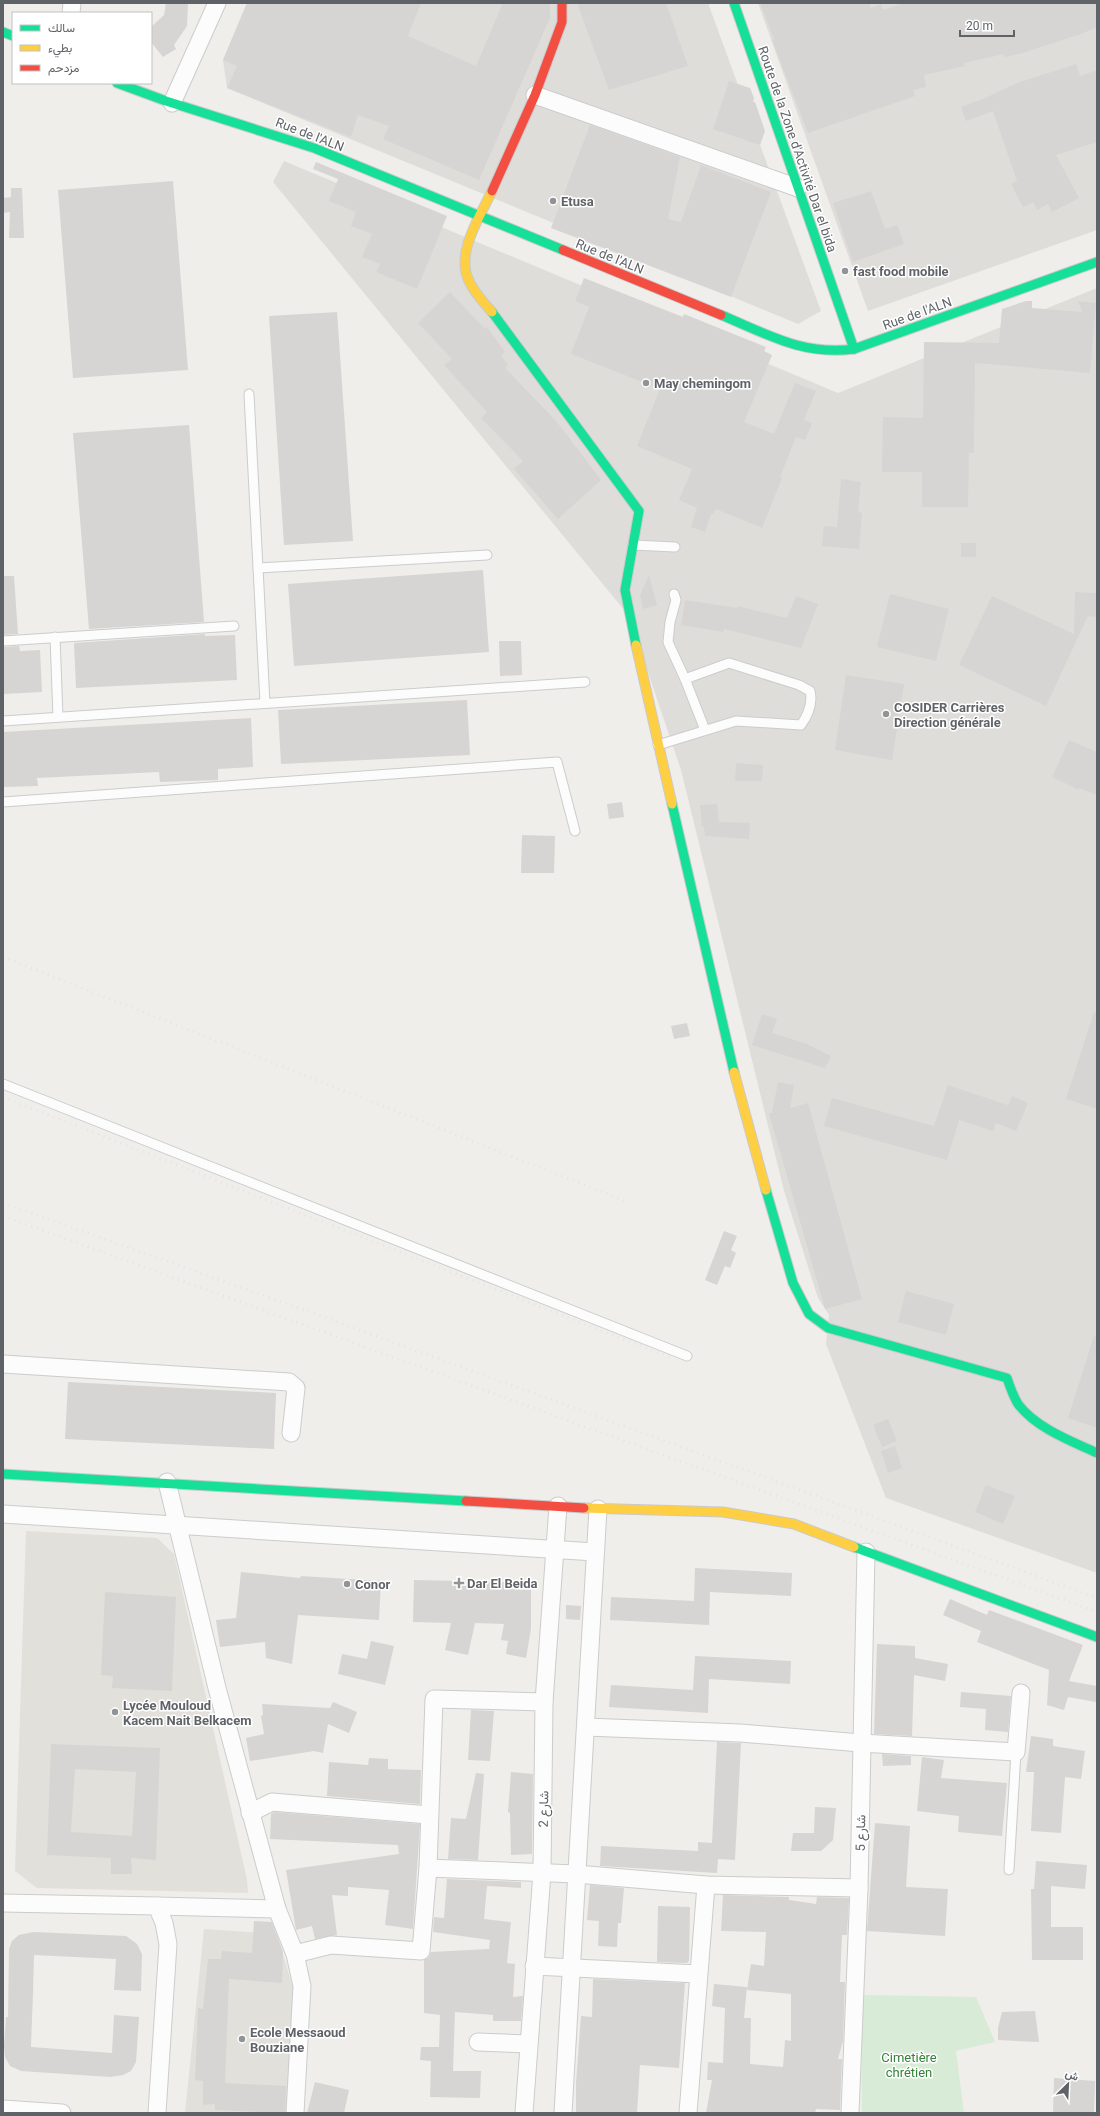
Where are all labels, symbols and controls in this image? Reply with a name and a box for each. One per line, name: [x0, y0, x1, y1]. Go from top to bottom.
legend: [12, 12, 152, 84]
scale bar: [960, 12, 1014, 38]
text: 20 m: [966, 19, 993, 33]
text: سالك: [48, 21, 75, 35]
text: بطيء: [48, 41, 72, 58]
street label: Route de la Zone d'Activité Dar el bida: [755, 44, 840, 254]
text: مزدحم: [48, 61, 79, 76]
street label: Rue de l'ALN: [273, 115, 346, 154]
place label: Etusa: [561, 194, 594, 209]
marker: Etusa: [548, 196, 558, 206]
street label: Rue de l'ALN: [574, 236, 646, 277]
place label: fast food mobile: [853, 264, 949, 279]
marker: fast food mobile: [840, 266, 850, 276]
street label: Rue de l'ALN: [881, 294, 954, 333]
place label: May chemingom: [654, 376, 751, 391]
marker: May chemingom: [641, 378, 651, 388]
place label: COSIDER Carrières Direction générale: [894, 700, 1005, 730]
marker: COSIDER Carrières Direction générale: [881, 709, 891, 719]
place label: Dar El Beida: [467, 1576, 537, 1591]
place label: Conor: [355, 1577, 390, 1592]
marker: Dar El Beida: [454, 1578, 464, 1588]
marker: Conor: [342, 1579, 352, 1589]
place label: Lycée Mouloud Kacem Nait Belkacem: [123, 1698, 251, 1728]
marker: Lycée Mouloud Kacem Nait Belkacem: [110, 1707, 120, 1717]
street label: شارع 2: [536, 1791, 553, 1828]
street label: شارع 5: [853, 1815, 870, 1852]
place label: Ecole Messaoud Bouziane: [250, 2025, 346, 2055]
marker: Ecole Messaoud Bouziane: [237, 2034, 247, 2044]
park label: Cimetière chrétien: [881, 2050, 937, 2080]
north arrow: [1048, 2064, 1088, 2104]
text: ش: [1063, 2067, 1081, 2084]

